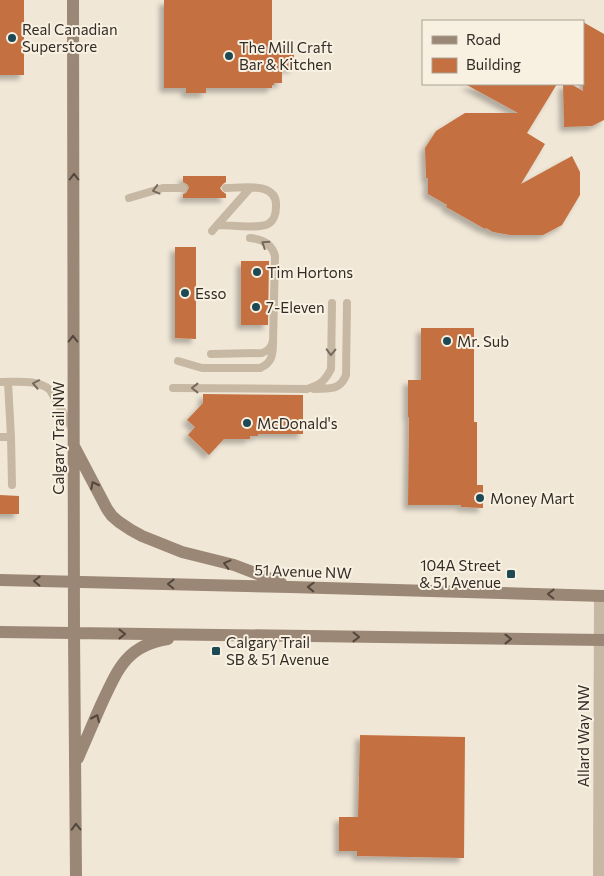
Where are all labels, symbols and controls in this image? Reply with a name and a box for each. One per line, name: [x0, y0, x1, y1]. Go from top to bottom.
place label: Real Canadian Superstore: [22, 20, 118, 55]
legend: [422, 20, 584, 85]
text: Road: [466, 30, 501, 48]
marker: Real Canadian Superstore: [6, 32, 18, 44]
place label: The Mill Craft Bar & Kitchen: [239, 38, 333, 73]
marker: The Mill Craft Bar & Kitchen: [223, 50, 235, 62]
text: Building: [466, 55, 521, 73]
one-way arrow: [69, 173, 79, 180]
one-way arrow: [151, 184, 160, 195]
one-way arrow: [261, 240, 270, 250]
place label: Tim Hortons: [267, 263, 353, 281]
marker: Tim Hortons: [251, 266, 263, 278]
place label: Esso: [195, 284, 226, 302]
marker: Esso: [179, 287, 191, 299]
place label: 7-Eleven: [266, 298, 325, 316]
marker: 7-Eleven: [250, 301, 262, 313]
place label: Mr. Sub: [457, 332, 509, 350]
one-way arrow: [68, 335, 78, 343]
marker: Mr. Sub: [441, 335, 453, 347]
one-way arrow: [326, 348, 336, 356]
one-way arrow: [32, 380, 41, 390]
street label: Calgary Trail NW: [49, 381, 67, 495]
one-way arrow: [191, 383, 198, 393]
place label: McDonald's: [257, 414, 338, 432]
marker: McDonald's: [241, 417, 253, 429]
one-way arrow: [90, 481, 100, 490]
place label: Money Mart: [490, 489, 574, 507]
marker: Money Mart: [474, 492, 486, 504]
place label: 104A Street & 51 Avenue: [419, 556, 501, 591]
one-way arrow: [223, 559, 232, 570]
street label: 51 Avenue NW: [254, 560, 352, 582]
marker: 104A Street & 51 Avenue: [505, 568, 517, 580]
one-way arrow: [33, 576, 40, 586]
one-way arrow: [167, 579, 174, 589]
one-way arrow: [307, 582, 315, 593]
one-way arrow: [547, 589, 555, 600]
one-way arrow: [119, 629, 127, 639]
one-way arrow: [352, 632, 360, 642]
place label: Calgary Trail SB & 51 Avenue: [226, 633, 329, 668]
one-way arrow: [504, 634, 512, 644]
marker: Calgary Trail SB & 51 Avenue: [210, 645, 222, 657]
street label: Allard Way NW: [574, 685, 592, 787]
one-way arrow: [89, 714, 100, 723]
one-way arrow: [70, 823, 81, 831]

